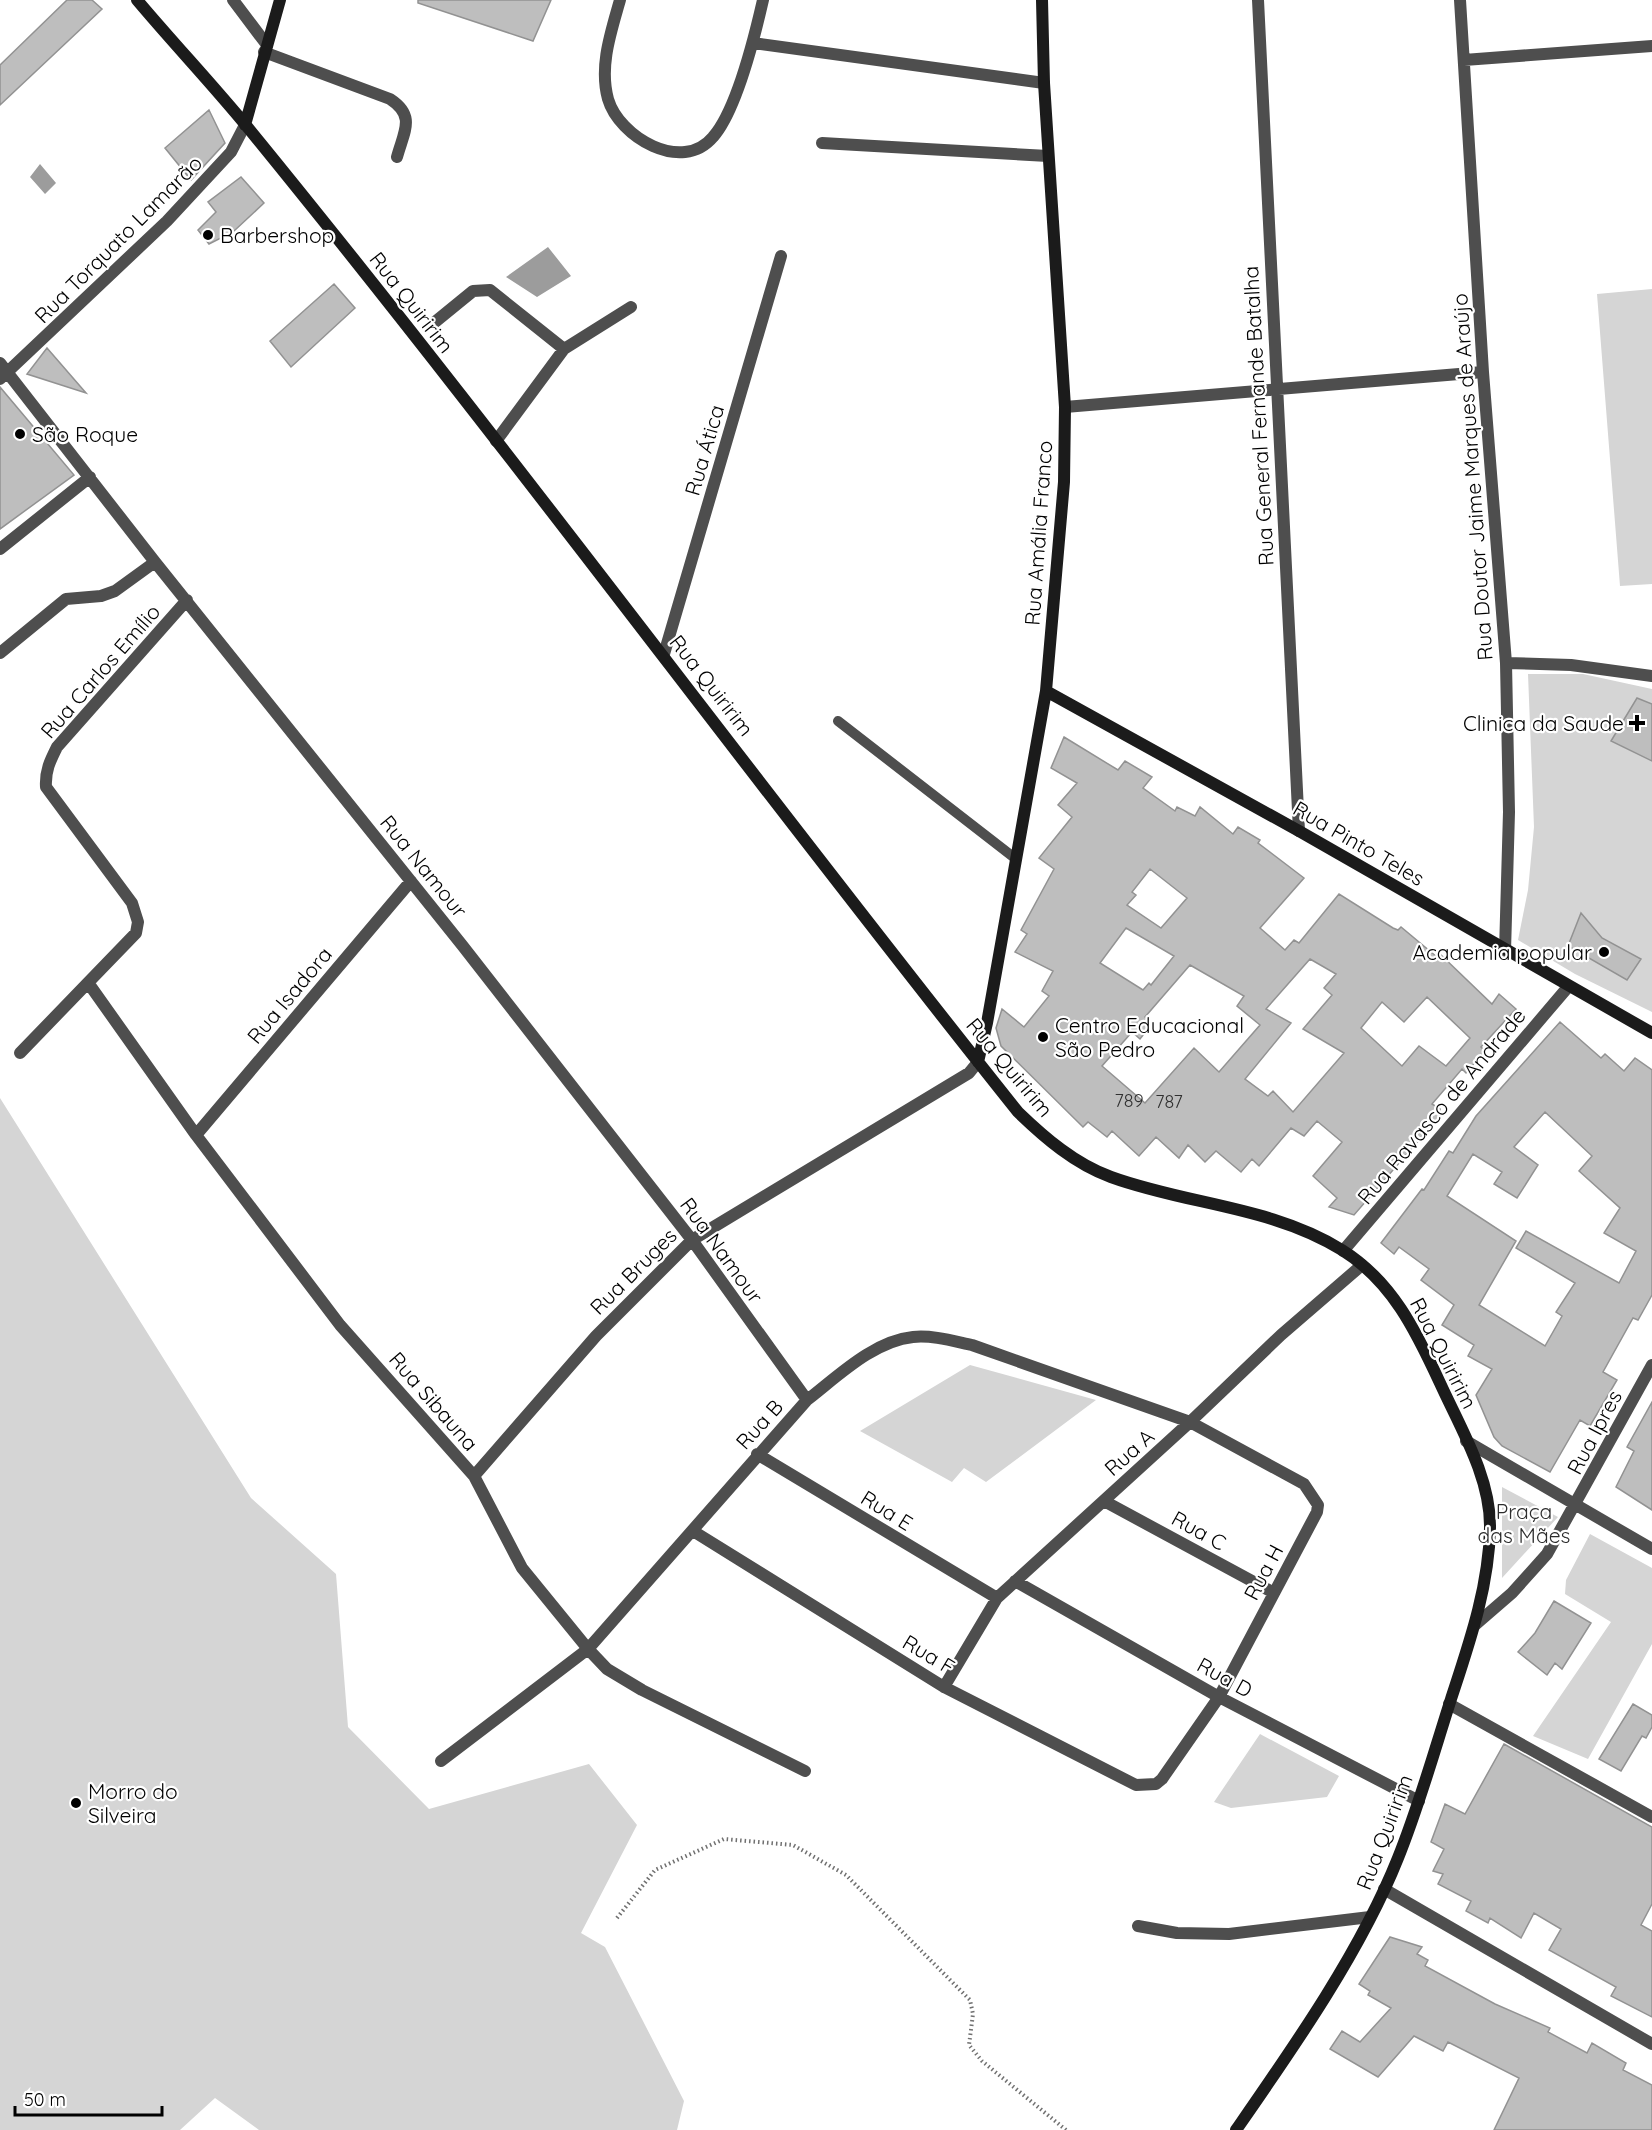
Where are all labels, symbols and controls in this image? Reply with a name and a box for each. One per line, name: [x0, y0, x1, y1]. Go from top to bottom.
street label: Rua Torquato Lamarão: [29, 150, 207, 328]
place label: Barbershop: [220, 222, 334, 248]
marker: Barbershop: [201, 228, 215, 242]
street label: Rua Quiririm: [364, 246, 460, 358]
street label: Rua General Fernande Batalha: [1237, 265, 1279, 567]
street label: Rua Doutor Jaime Marques de Araújo: [1446, 293, 1498, 661]
street label: Rua Ática: [679, 402, 729, 498]
place label: São Roque: [32, 421, 138, 447]
marker: São Roque: [13, 427, 27, 441]
street label: Rua Amália Franco: [1019, 440, 1057, 626]
street label: Rua Carlos Emílio: [35, 599, 165, 743]
street label: Rua Quiririm: [664, 629, 760, 741]
place label: Clinica da Saude: [1463, 710, 1624, 736]
marker: Clinica da Saude: [1628, 714, 1646, 732]
street label: Rua Pinto Teles: [1289, 795, 1429, 891]
street label: Rua Namour: [375, 810, 473, 922]
place label: Academia popular: [1412, 939, 1592, 965]
street label: Rua Isadora: [241, 941, 337, 1049]
marker: Academia popular: [1597, 945, 1611, 959]
street label: Rua Ravasco de Andrade: [1351, 1003, 1531, 1209]
street label: Rua Quiririm: [961, 1012, 1059, 1122]
place label: Centro Educacional São Pedro: [1055, 1012, 1244, 1062]
marker: Centro Educacional São Pedro: [1036, 1030, 1050, 1044]
house number: 789: [1115, 1089, 1144, 1112]
house number: 787: [1155, 1090, 1183, 1113]
street label: Rua Namour: [675, 1192, 769, 1308]
street label: Rua Bruges: [584, 1222, 682, 1320]
street label: Rua Quiririm: [1405, 1293, 1483, 1413]
street label: Rua Sibauna: [384, 1346, 484, 1456]
street label: Rua Ipres: [1561, 1385, 1627, 1479]
street label: Rua B: [730, 1394, 788, 1454]
street label: Rua A: [1099, 1423, 1159, 1481]
street label: Rua E: [856, 1484, 918, 1536]
park label: Praça das Mães: [1478, 1498, 1570, 1548]
street label: Rua C: [1167, 1505, 1231, 1556]
street label: Rua H: [1238, 1540, 1288, 1604]
street label: Rua F: [898, 1628, 960, 1680]
street label: Rua D: [1193, 1651, 1257, 1703]
street label: Rua Quiririm: [1350, 1771, 1418, 1893]
place label: Morro do Silveira: [88, 1778, 178, 1828]
marker: Morro do Silveira: [69, 1796, 83, 1810]
scale bar: [15, 2079, 162, 2117]
text: 50 m: [24, 2088, 66, 2111]

